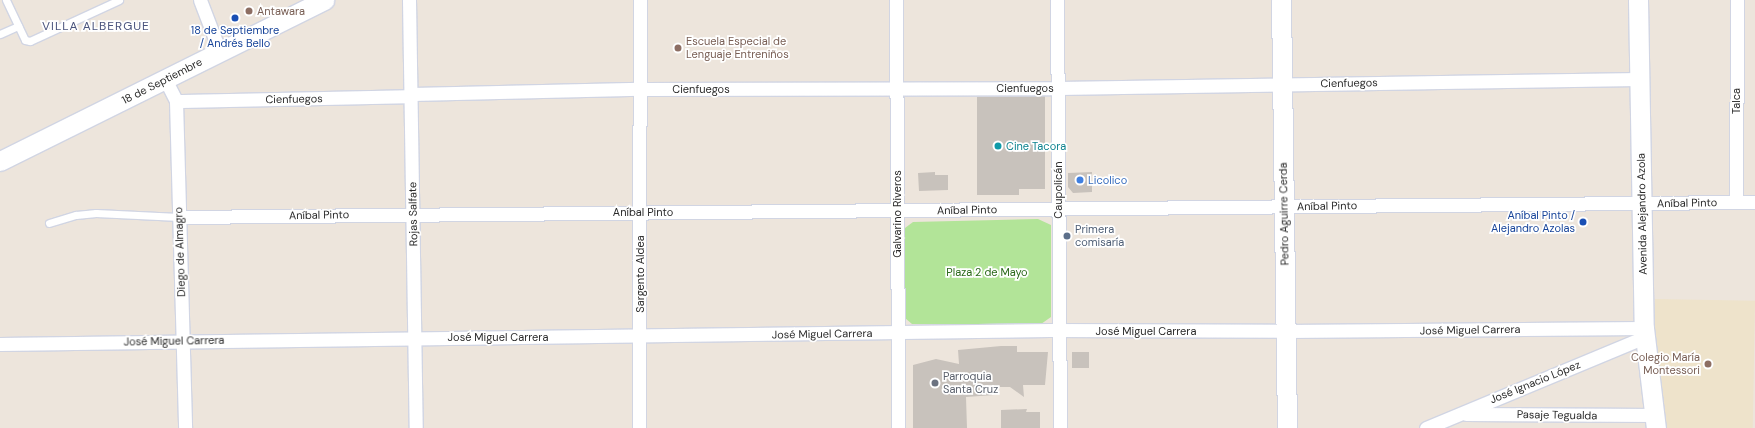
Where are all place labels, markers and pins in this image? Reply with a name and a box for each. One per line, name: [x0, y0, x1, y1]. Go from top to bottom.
place label: Antawara: [257, 4, 305, 18]
marker: Antawara: [244, 6, 254, 16]
marker: 18 de Septiembre / Andrés Bello: [230, 13, 240, 23]
place label: 18 de Septiembre / Andrés Bello: [191, 24, 279, 50]
place label: Escuela Especial de Lenguaje Entreniños: [686, 35, 789, 61]
marker: Escuela Especial de Lenguaje Entreniños: [673, 43, 683, 53]
place label: Cine Tacora: [1006, 139, 1066, 153]
marker: Cine Tacora: [993, 141, 1003, 151]
place label: Licolico: [1088, 173, 1127, 187]
marker: Licolico: [1075, 175, 1085, 185]
place label: Aníbal Pinto / Alejandro Azolas: [1491, 209, 1575, 235]
marker: Aníbal Pinto / Alejandro Azolas: [1578, 217, 1588, 227]
place label: Primera comisaría: [1075, 223, 1124, 249]
marker: Primera comisaría: [1062, 231, 1072, 241]
place label: Colegio María Montessori: [1631, 351, 1700, 377]
marker: Colegio María Montessori: [1703, 359, 1713, 369]
place label: Parroquia Santa Cruz: [943, 370, 998, 396]
marker: Parroquia Santa Cruz: [930, 378, 940, 388]

